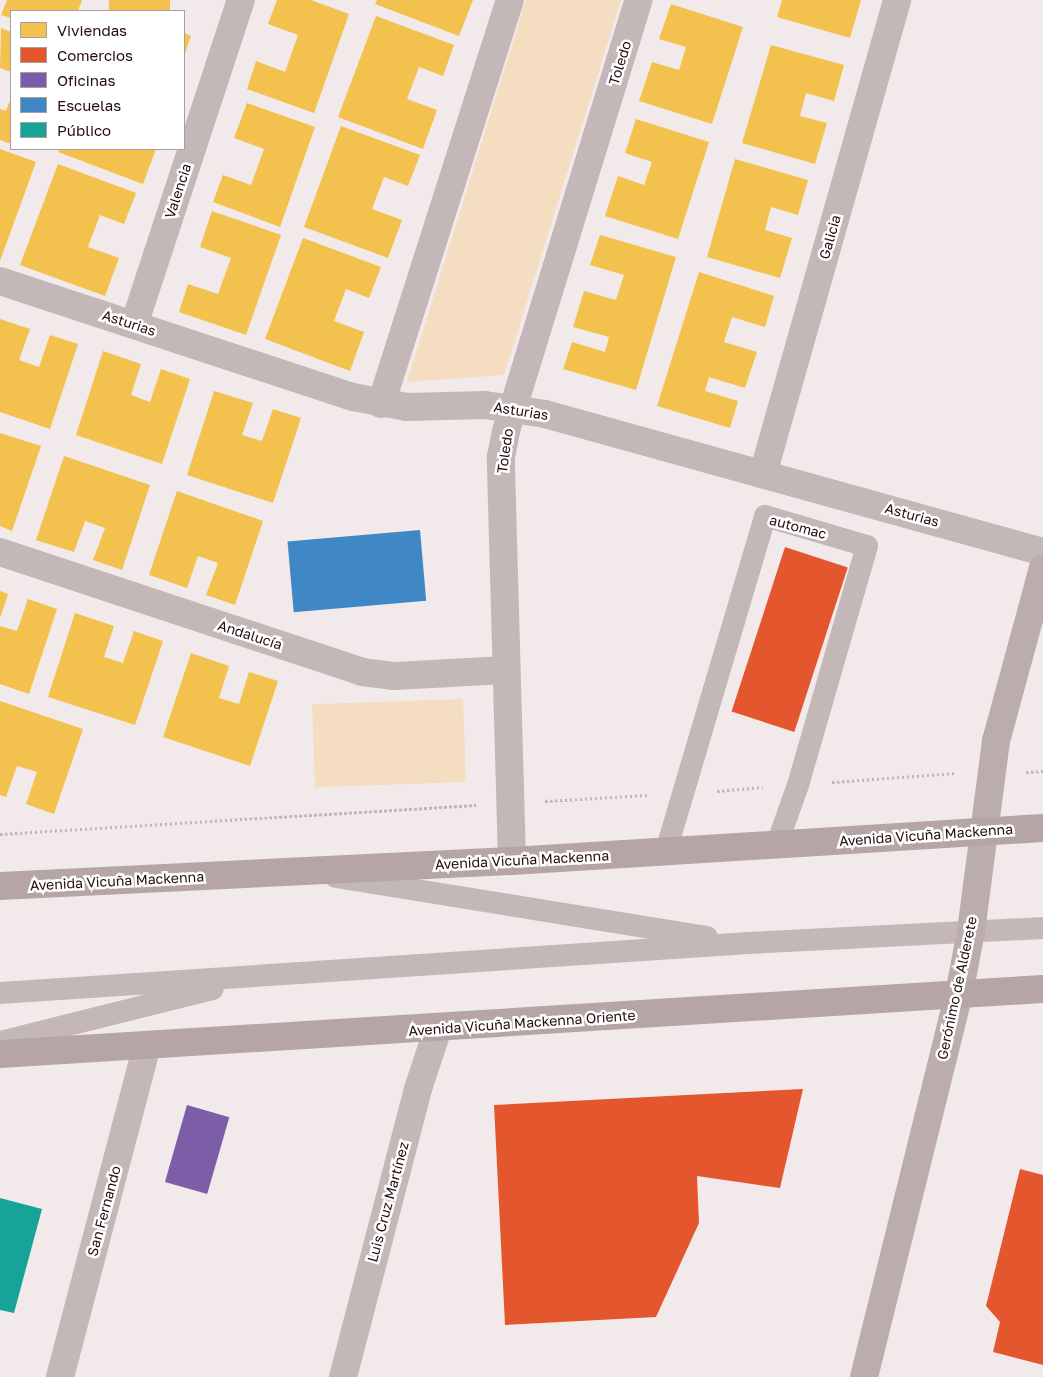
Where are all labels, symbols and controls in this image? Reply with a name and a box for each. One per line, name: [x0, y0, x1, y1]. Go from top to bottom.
legend: [10, 10, 185, 150]
text: Viviendas: [57, 21, 127, 39]
street label: Toledo: [605, 39, 635, 87]
text: Comercios: [57, 46, 133, 64]
text: Oficinas: [57, 71, 115, 89]
text: Escuelas: [57, 96, 121, 114]
text: Público: [57, 121, 111, 139]
street label: Valencia: [161, 161, 195, 221]
street label: Galicia: [816, 213, 844, 261]
street label: Asturias: [100, 306, 158, 340]
street label: Asturias: [492, 398, 550, 424]
street label: Toledo: [494, 427, 516, 475]
street label: Asturias: [883, 500, 941, 530]
street label: automac: [768, 511, 828, 543]
street label: Andalucía: [216, 617, 284, 653]
street label: Avenida Vicuña Mackenna: [838, 821, 1014, 849]
street label: Avenida Vicuña Mackenna: [435, 847, 609, 873]
street label: Avenida Vicuña Mackenna: [30, 868, 204, 894]
street label: Gerónimo de Alderete: [934, 915, 980, 1061]
street label: Avenida Vicuña Mackenna Oriente: [408, 1007, 636, 1039]
street label: Luis Cruz Martínez: [364, 1140, 412, 1264]
street label: San Fernando: [84, 1164, 124, 1258]

